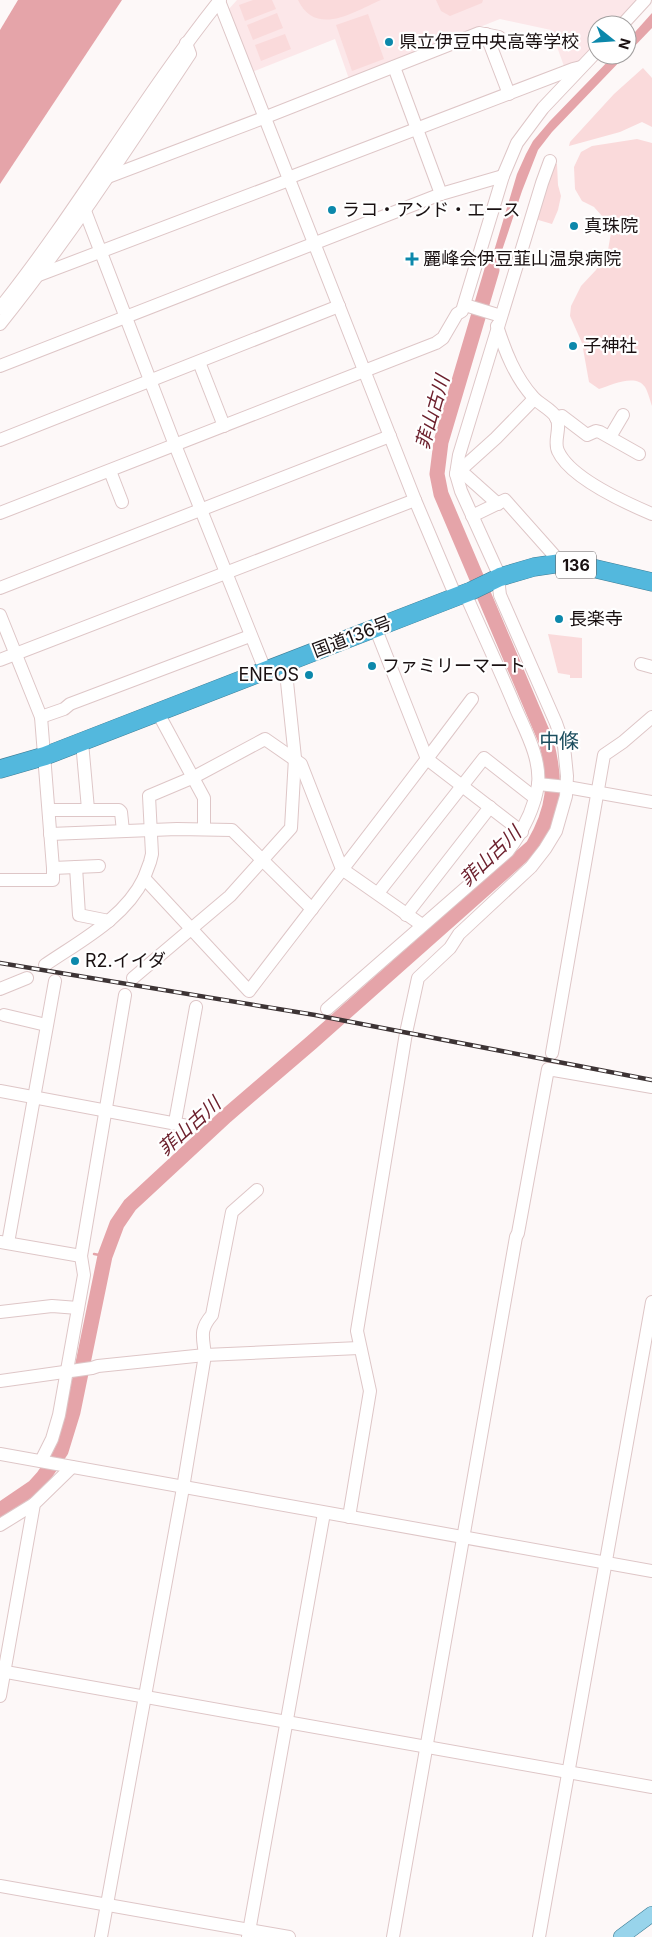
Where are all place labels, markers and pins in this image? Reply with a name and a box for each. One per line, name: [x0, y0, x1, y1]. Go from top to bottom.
place label: 県立伊豆中央高等学校: [399, 31, 579, 52]
marker: 県立伊豆中央高等学校: [383, 36, 395, 48]
place label: ラコ・アンド・エース: [342, 199, 520, 220]
marker: ラコ・アンド・エース: [326, 204, 338, 216]
place label: 真珠院: [584, 215, 638, 236]
marker: 真珠院: [568, 220, 580, 232]
place label: 麗峰会伊豆韮山温泉病院: [423, 248, 621, 269]
marker: 麗峰会伊豆韮山温泉病院: [405, 252, 419, 266]
place label: 子神社: [583, 335, 637, 356]
marker: 子神社: [567, 340, 579, 352]
place label: 長楽寺: [569, 608, 623, 629]
marker: 長楽寺: [553, 613, 565, 625]
place label: ファミリーマート: [382, 655, 526, 676]
marker: ファミリーマート: [366, 660, 378, 672]
place label: ENEOS: [238, 664, 299, 685]
marker: ENEOS: [303, 669, 315, 681]
place label: R2.イイダ: [85, 950, 166, 971]
marker: R2.イイダ: [69, 955, 81, 967]

